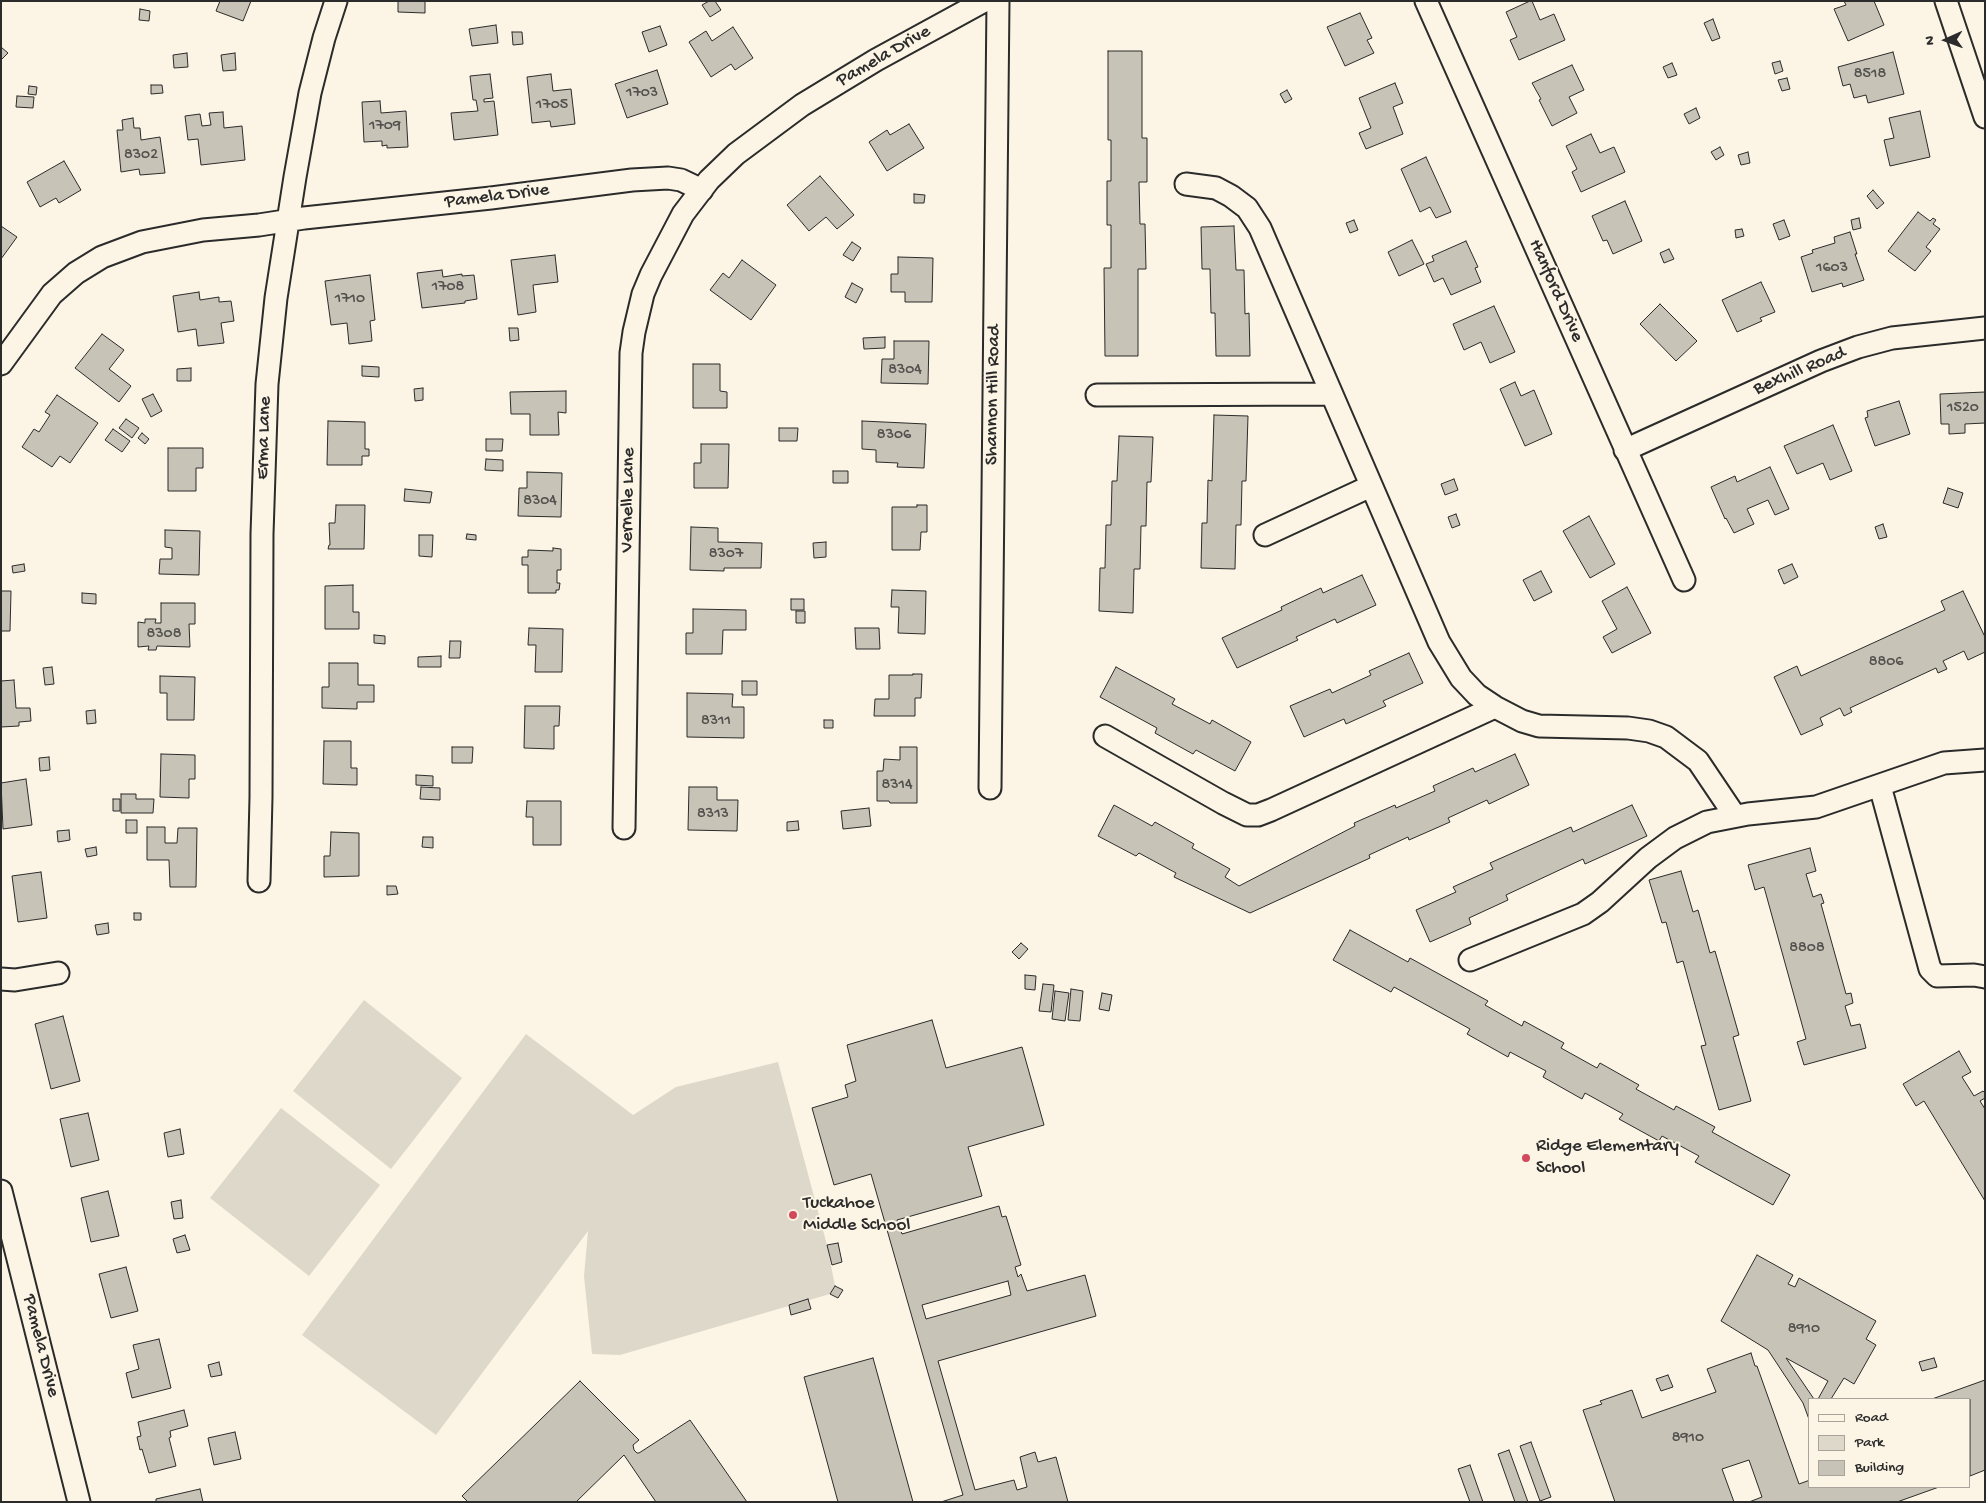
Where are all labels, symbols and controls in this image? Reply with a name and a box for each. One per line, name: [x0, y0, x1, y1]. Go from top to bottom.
north arrow: [1921, 15, 1971, 65]
street label: Pamela Drive: [833, 21, 935, 93]
text: N: [1922, 36, 1939, 45]
house number: 8518: [1854, 65, 1886, 85]
house number: 1703: [626, 84, 658, 104]
house number: 1705: [536, 96, 568, 116]
house number: 1709: [369, 117, 401, 137]
house number: 8302: [124, 146, 158, 166]
street label: Pamela Drive: [444, 179, 550, 215]
street label: Hanford Drive: [1522, 236, 1588, 346]
house number: 1603: [1816, 259, 1848, 279]
house number: 1708: [432, 278, 464, 298]
house number: 1710: [335, 290, 365, 310]
street label: Shannon Hill Road: [981, 325, 1007, 465]
street label: Bexhill Road: [1750, 342, 1850, 402]
house number: 8304: [888, 361, 922, 381]
street label: Erma Lane: [252, 396, 278, 480]
house number: 1520: [1947, 399, 1979, 419]
house number: 8306: [877, 426, 911, 446]
street label: Vernelle Lane: [617, 447, 641, 553]
house number: 8304: [523, 492, 557, 512]
house number: 8307: [709, 545, 743, 565]
house number: 8308: [147, 625, 181, 645]
house number: 8806: [1869, 653, 1903, 673]
house number: 8311: [701, 712, 731, 732]
house number: 8314: [881, 776, 913, 796]
house number: 8313: [697, 805, 729, 825]
house number: 8808: [1789, 939, 1825, 959]
place label: Ridge Elementary School: [1536, 1136, 1679, 1180]
marker: Ridge Elementary School: [1520, 1152, 1532, 1164]
place label: Tuckahoe Middle School: [803, 1193, 910, 1237]
marker: Tuckahoe Middle School: [787, 1209, 799, 1221]
street label: Pamela Drive: [16, 1292, 64, 1400]
house number: 8910: [1788, 1320, 1820, 1340]
legend: [1808, 1398, 1971, 1488]
text: Road: [1855, 1409, 1888, 1427]
house number: 8910: [1672, 1429, 1704, 1449]
text: Park: [1855, 1434, 1884, 1452]
text: Building: [1855, 1459, 1904, 1477]

